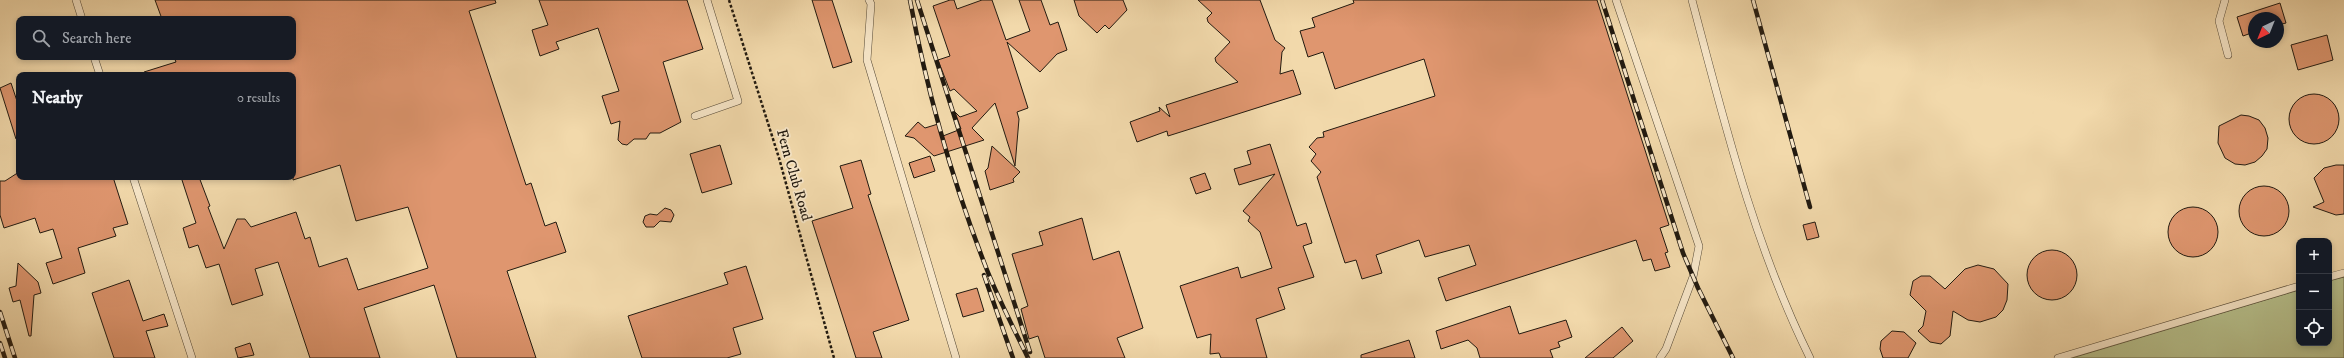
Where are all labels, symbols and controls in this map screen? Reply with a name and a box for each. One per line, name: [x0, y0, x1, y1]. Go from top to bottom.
north arrow: [2248, 12, 2284, 48]
search box: [16, 16, 296, 60]
icon: search: [30, 27, 52, 49]
text: Search here: [62, 29, 131, 48]
text: Nearby: [32, 87, 82, 109]
text: 0 results: [237, 90, 280, 106]
street label: Fern Club Road: [772, 127, 816, 224]
map controls: [2296, 238, 2332, 346]
button: +: [2296, 238, 2332, 274]
button: −: [2296, 274, 2332, 310]
button: locate: [2296, 310, 2332, 346]

